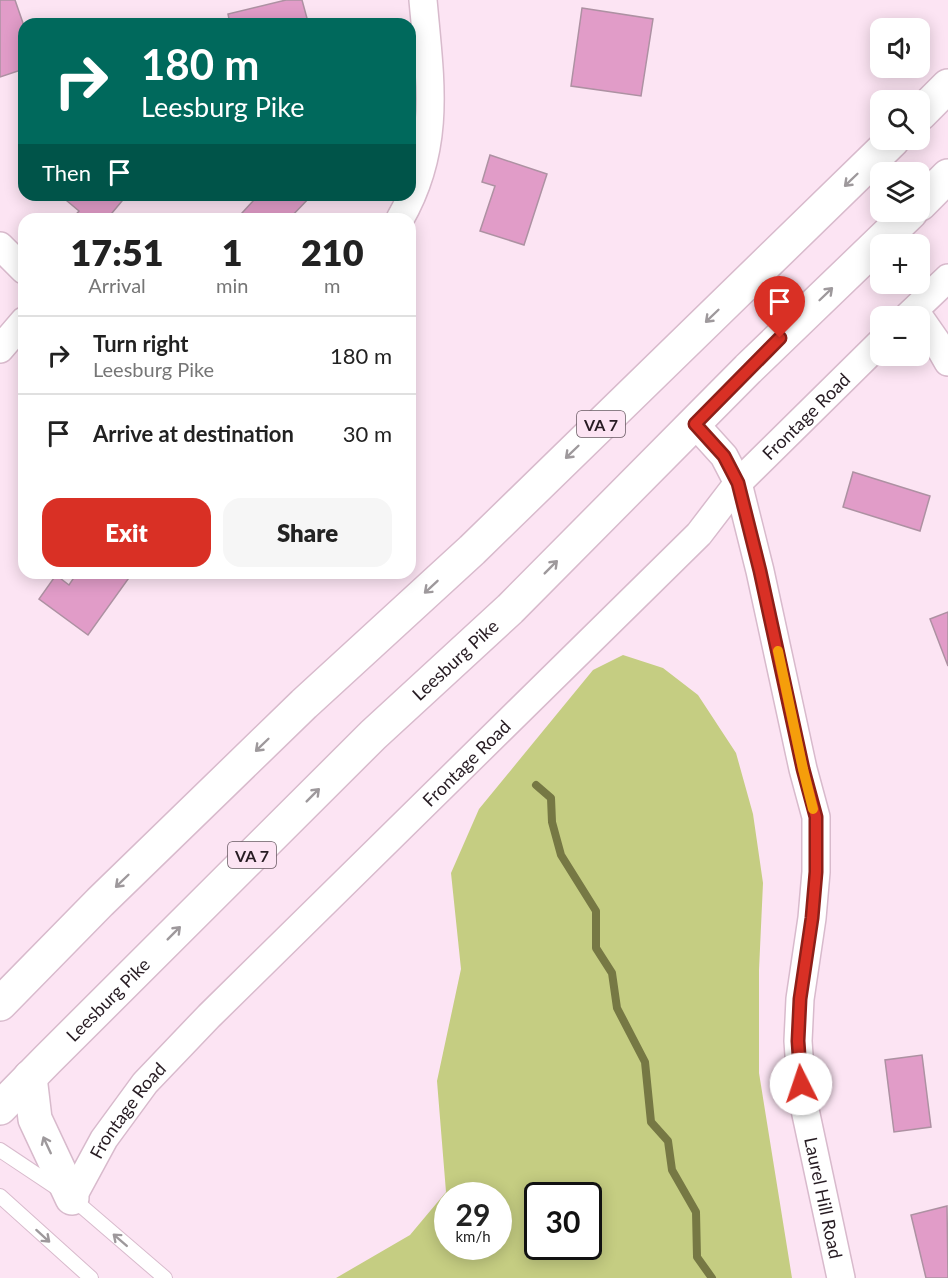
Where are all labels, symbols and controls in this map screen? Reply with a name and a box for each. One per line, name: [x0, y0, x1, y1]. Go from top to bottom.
map controls: [870, 18, 930, 366]
button: sound: [870, 18, 930, 78]
text: 180 m: [141, 39, 259, 89]
icon: right: [42, 42, 120, 120]
text: Leesburg Pike: [141, 90, 305, 123]
button: search: [870, 90, 930, 150]
icon: arrive: [103, 156, 136, 189]
text: Then: [42, 159, 91, 186]
button: layers: [870, 162, 930, 222]
one-way arrow: [844, 173, 859, 188]
text: 17:51: [70, 230, 164, 274]
text: 1: [222, 230, 243, 274]
text: 210: [301, 230, 364, 274]
button: +: [870, 234, 930, 294]
text: Arrival: [88, 273, 146, 297]
text: min: [216, 273, 248, 297]
text: m: [324, 273, 340, 297]
pin: [754, 276, 805, 338]
icon: arrive: [763, 285, 796, 318]
one-way arrow: [818, 286, 833, 301]
button: −: [870, 306, 930, 366]
one-way arrow: [704, 309, 719, 324]
text: Turn right: [93, 330, 188, 357]
icon: right: [42, 339, 75, 372]
text: 180 m: [330, 342, 392, 369]
text: Leesburg Pike: [93, 357, 214, 381]
street label: Frontage Road: [757, 368, 854, 464]
road number: VA 7: [577, 411, 625, 437]
icon: arrive: [42, 417, 75, 450]
text: Arrive at destination: [93, 420, 294, 447]
text: 30 m: [343, 420, 392, 447]
one-way arrow: [565, 445, 580, 460]
button: Exit: [42, 498, 211, 567]
button: Share: [223, 498, 392, 567]
one-way arrow: [544, 560, 559, 575]
one-way arrow: [424, 580, 439, 594]
street label: Leesburg Pike: [407, 614, 503, 705]
street label: Frontage Road: [418, 715, 515, 811]
one-way arrow: [255, 738, 270, 752]
one-way arrow: [305, 788, 320, 803]
road number: VA 7: [228, 842, 276, 868]
one-way arrow: [115, 874, 130, 888]
one-way arrow: [167, 925, 182, 940]
street label: Leesburg Pike: [61, 953, 154, 1046]
position arrow: [769, 1052, 833, 1116]
street label: Frontage Road: [85, 1058, 170, 1162]
street label: Laurel Hill Road: [800, 1135, 848, 1261]
one-way arrow: [41, 1136, 53, 1154]
speed limit sign: 30: [524, 1182, 602, 1260]
text: 29: [456, 1196, 490, 1232]
text: km/h: [455, 1227, 491, 1245]
one-way arrow: [35, 1229, 50, 1243]
one-way arrow: [113, 1233, 128, 1247]

